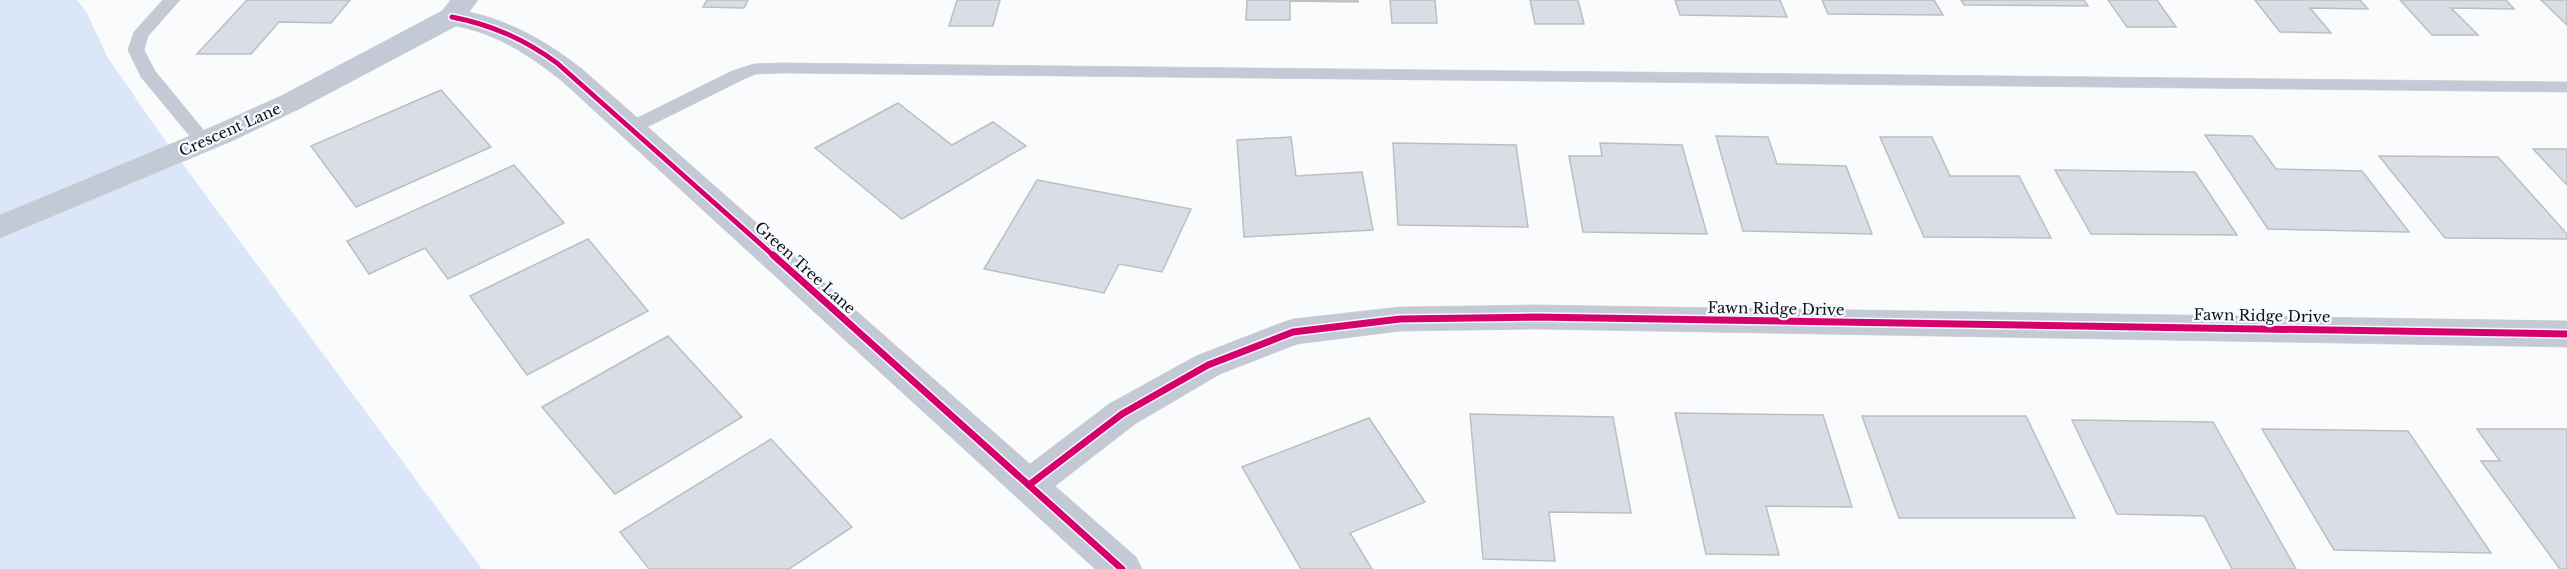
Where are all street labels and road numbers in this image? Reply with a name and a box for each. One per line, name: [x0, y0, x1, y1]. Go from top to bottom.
street label: Crescent Lane: [176, 99, 284, 160]
street label: Green Tree Lane: [751, 217, 860, 318]
street label: Fawn Ridge Drive: [1708, 298, 1845, 319]
street label: Fawn Ridge Drive: [2194, 305, 2331, 326]

